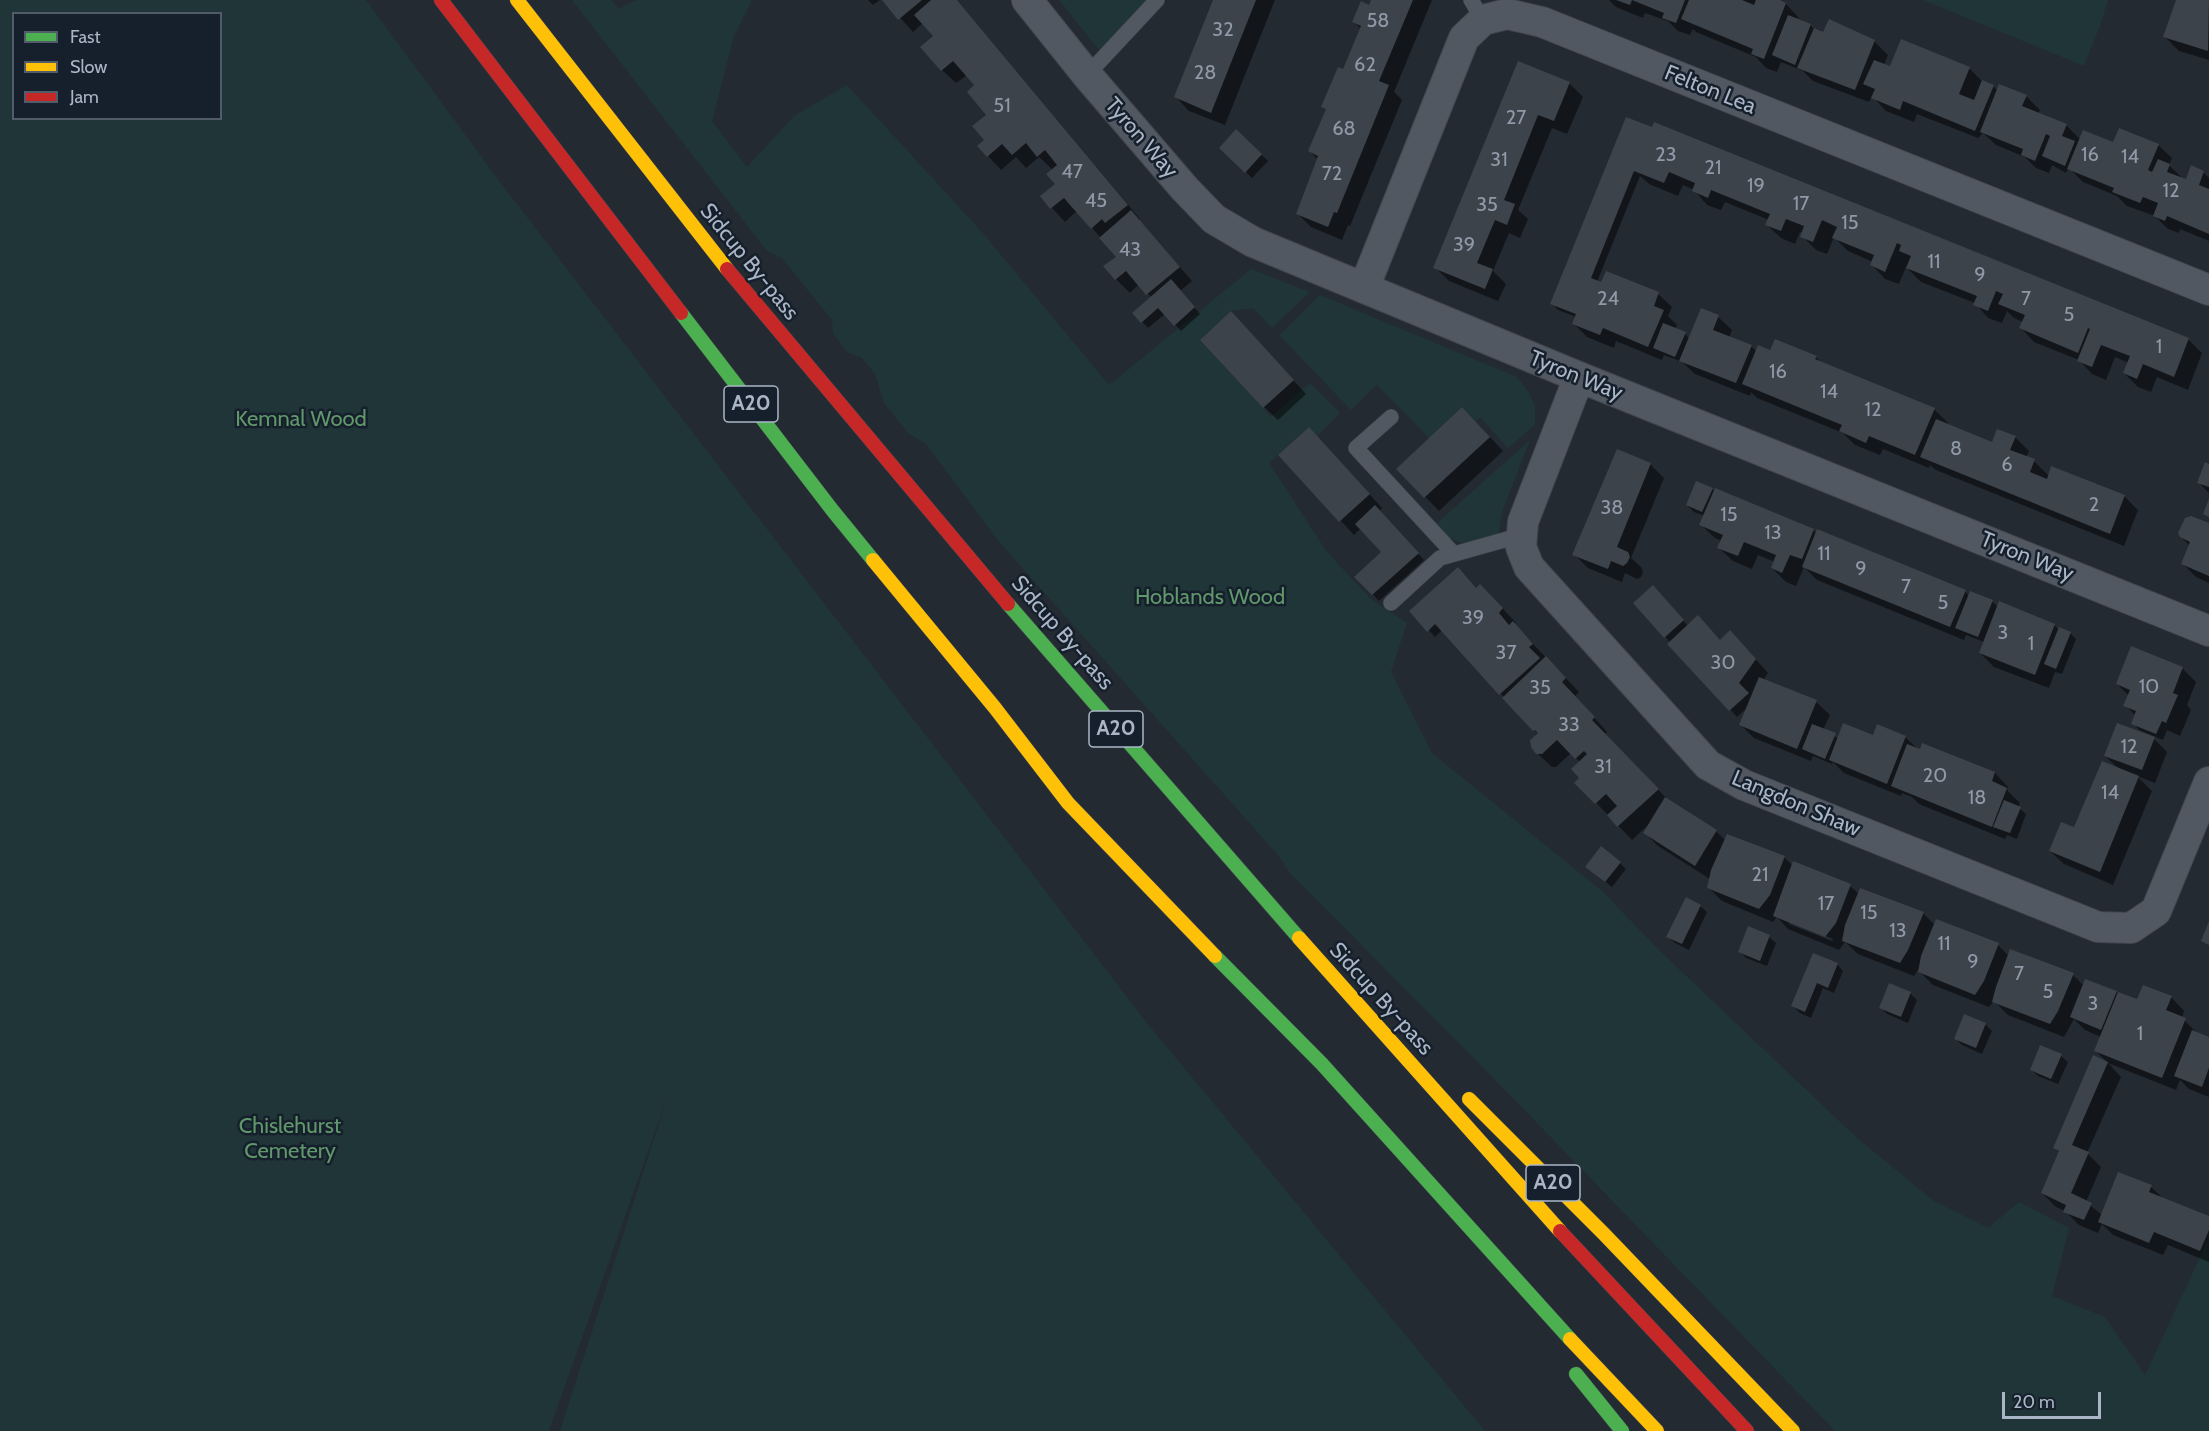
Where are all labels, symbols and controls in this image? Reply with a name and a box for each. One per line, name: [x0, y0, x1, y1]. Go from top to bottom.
house number: 58: [1367, 9, 1389, 33]
legend: [12, 12, 222, 120]
house number: 32: [1212, 18, 1234, 42]
text: Fast: [70, 26, 101, 48]
house number: 62: [1354, 53, 1376, 77]
text: Slow: [70, 56, 107, 78]
street label: Felton Lea: [1660, 60, 1760, 120]
house number: 28: [1194, 61, 1216, 85]
text: Jam: [70, 86, 99, 108]
street label: Tyron Way: [1099, 92, 1183, 184]
house number: 51: [993, 94, 1011, 118]
house number: 27: [1506, 106, 1526, 130]
house number: 68: [1332, 117, 1356, 141]
house number: 23: [1655, 143, 1677, 167]
house number: 16: [2081, 143, 2099, 167]
house number: 14: [2121, 145, 2139, 169]
house number: 31: [1490, 148, 1508, 172]
house number: 21: [1705, 156, 1721, 180]
house number: 47: [1061, 160, 1083, 184]
house number: 72: [1322, 162, 1342, 186]
house number: 19: [1747, 174, 1765, 198]
house number: 12: [2163, 179, 2179, 203]
house number: 45: [1085, 189, 1107, 213]
house number: 17: [1793, 192, 1809, 216]
house number: 35: [1476, 193, 1498, 217]
street label: Sidcup By-pass: [694, 198, 804, 326]
house number: 15: [1841, 211, 1859, 235]
house number: 39: [1453, 233, 1475, 257]
house number: 43: [1119, 238, 1141, 262]
house number: 11: [1927, 250, 1941, 274]
house number: 9: [1974, 263, 1986, 287]
house number: 24: [1597, 287, 1619, 311]
house number: 7: [2021, 287, 2031, 311]
house number: 5: [2064, 303, 2074, 327]
house number: 1: [2156, 335, 2162, 359]
street label: Tyron Way: [1526, 345, 1626, 407]
house number: 16: [1769, 360, 1787, 384]
house number: 14: [1820, 380, 1838, 404]
road number: A20: [724, 386, 778, 422]
house number: 12: [1865, 398, 1881, 422]
park label: Kemnal Wood: [235, 407, 367, 433]
house number: 8: [1950, 437, 1962, 461]
house number: 6: [2001, 453, 2013, 477]
house number: 2: [2089, 493, 2099, 517]
house number: 38: [1601, 496, 1623, 520]
house number: 15: [1720, 503, 1738, 527]
house number: 13: [1764, 521, 1782, 545]
street label: Tyron Way: [1977, 526, 2077, 588]
house number: 11: [1817, 542, 1831, 566]
house number: 9: [1855, 557, 1867, 581]
street label: Sidcup By-pass: [1005, 571, 1119, 695]
house number: 7: [1901, 575, 1911, 599]
park label: Hoblands Wood: [1135, 585, 1285, 611]
house number: 5: [1938, 591, 1948, 615]
house number: 39: [1462, 606, 1484, 630]
house number: 3: [1998, 621, 2008, 645]
house number: 1: [2028, 632, 2034, 656]
house number: 37: [1496, 641, 1516, 665]
house number: 30: [1711, 651, 1735, 675]
house number: 10: [2139, 675, 2159, 699]
house number: 35: [1529, 676, 1551, 700]
road number: A20: [1089, 711, 1143, 747]
house number: 33: [1558, 713, 1580, 737]
house number: 12: [2121, 735, 2137, 759]
house number: 31: [1594, 755, 1612, 779]
house number: 20: [1923, 764, 1947, 788]
street label: Langdon Shaw: [1728, 765, 1864, 843]
house number: 14: [2101, 781, 2119, 805]
house number: 18: [1968, 786, 1986, 810]
house number: 21: [1752, 863, 1768, 887]
house number: 17: [1818, 892, 1834, 916]
house number: 15: [1860, 901, 1878, 925]
house number: 13: [1889, 919, 1907, 943]
house number: 11: [1937, 932, 1951, 956]
street label: Sidcup By-pass: [1324, 937, 1438, 1061]
house number: 9: [1967, 950, 1979, 974]
house number: 7: [2014, 962, 2024, 986]
house number: 5: [2043, 980, 2053, 1004]
house number: 3: [2088, 992, 2098, 1016]
house number: 1: [2137, 1022, 2143, 1046]
park label: Chislehurst Cemetery: [239, 1114, 341, 1166]
road number: A20: [1526, 1165, 1580, 1201]
scale bar: [2005, 1380, 2104, 1418]
text: 20 m: [2013, 1391, 2055, 1413]

